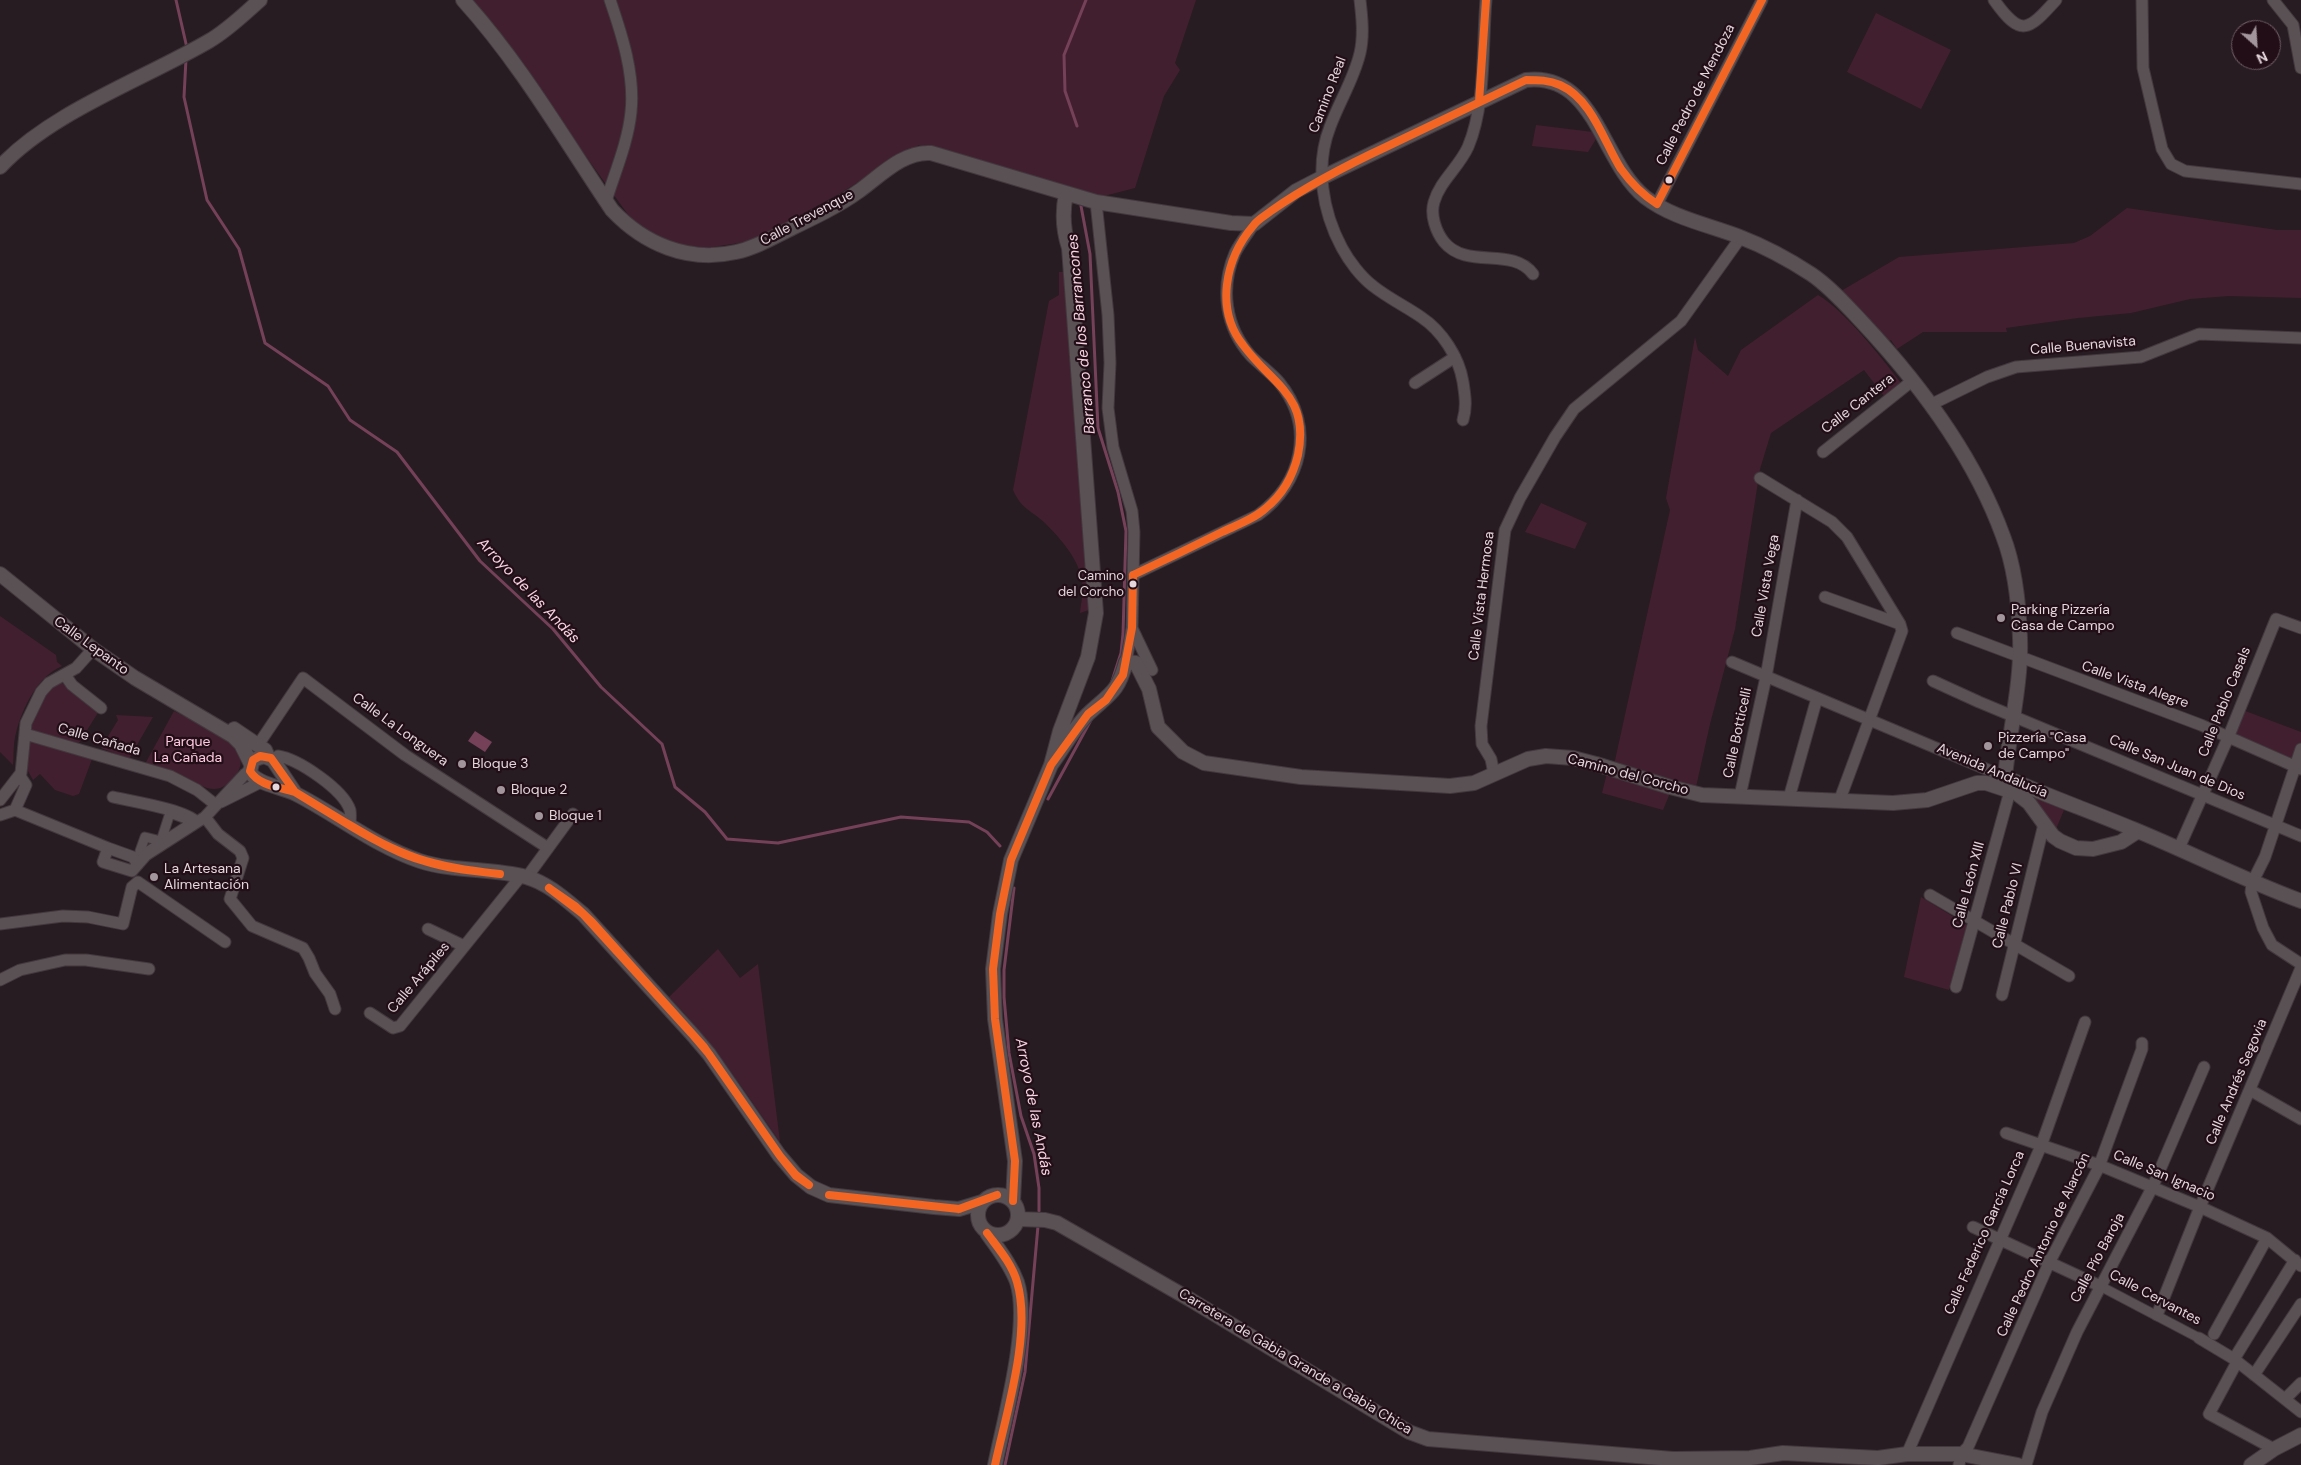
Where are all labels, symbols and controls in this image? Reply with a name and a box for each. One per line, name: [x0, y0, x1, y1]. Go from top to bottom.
north arrow: [2231, 20, 2281, 70]
street label: Calle Pedro de Mendoza: [1653, 22, 1739, 168]
text: N: [2254, 47, 2271, 68]
street label: Camino Real: [1306, 55, 1350, 135]
unlabelled marker: [1664, 175, 1674, 185]
street label: Calle Trevenque: [758, 186, 856, 250]
water label: Barranco de los Barrancones: [1064, 233, 1100, 435]
street label: Calle Buenavista: [2030, 333, 2136, 359]
street label: Calle Cantera: [1818, 371, 1898, 437]
street label: Calle Vista Hermosa: [1466, 530, 1498, 662]
water label: Arroyo de las Andás: [473, 534, 583, 648]
street label: Calle Vista Vega: [1749, 534, 1783, 638]
place label: Camino del Corcho: [1058, 569, 1124, 600]
marker: Camino del Corcho: [1128, 579, 1138, 589]
place label: Parking Pizzería Casa de Campo: [2011, 602, 2115, 634]
marker: Parking Pizzería Casa de Campo: [1995, 612, 2007, 624]
street label: Calle Lepanto: [50, 613, 132, 679]
street label: Calle Pablo Casals: [2195, 644, 2255, 760]
street label: Calle Vista Alegre: [2079, 658, 2191, 712]
street label: Calle Botticelli: [1720, 686, 1756, 780]
street label: Calle La Longuera: [349, 690, 451, 770]
street label: Calle Cañada: [56, 720, 142, 760]
place label: Pizzería "Casa de Campo": [1998, 730, 2086, 762]
street label: Calle San Juan de Dios: [2106, 732, 2248, 804]
park label: Parque La Cañada: [154, 734, 222, 766]
street label: Avenida Andalucía: [1934, 740, 2050, 802]
marker: Pizzería "Casa de Campo": [1982, 740, 1994, 752]
street label: Camino del Corcho: [1566, 751, 1690, 799]
place label: Bloque 3: [472, 756, 529, 772]
marker: Bloque 3: [456, 758, 468, 770]
unlabelled marker: [271, 782, 281, 792]
place label: Bloque 2: [511, 782, 567, 798]
marker: Bloque 2: [495, 784, 507, 796]
place label: Bloque 1: [549, 808, 602, 824]
marker: Bloque 1: [533, 810, 545, 822]
street label: Calle León XIII: [1949, 840, 1989, 930]
place label: La Artesana Alimentación: [164, 861, 249, 894]
street label: Calle Pablo VI: [1989, 861, 2027, 951]
marker: La Artesana Alimentación: [148, 871, 160, 883]
street label: Calle Arápiles: [384, 939, 454, 1017]
street label: Calle Andrés Segovia: [2203, 1017, 2271, 1147]
water label: Arroyo de las Andás: [1011, 1037, 1055, 1177]
street label: Calle San Ignacio: [2110, 1147, 2218, 1205]
street label: Calle Federico García Lorca: [1941, 1148, 2029, 1318]
street label: Calle Pedro Antonio de Alarcón: [1994, 1150, 2094, 1340]
street label: Calle Pío Baroja: [2067, 1210, 2129, 1306]
street label: Calle Cervantes: [2106, 1267, 2204, 1329]
street label: Carretera de Gabia Grande a Gabia Chica: [1175, 1285, 1415, 1439]

